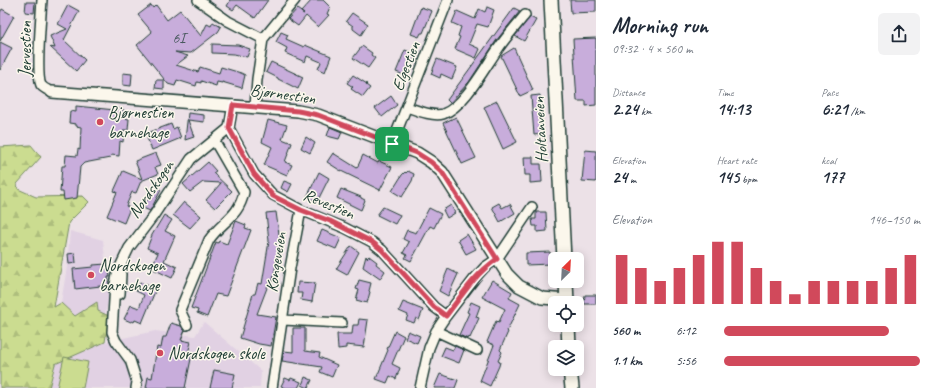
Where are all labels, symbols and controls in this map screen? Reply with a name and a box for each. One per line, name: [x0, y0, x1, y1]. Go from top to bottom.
text: Morning run: [612, 12, 708, 40]
button: share: [878, 13, 920, 55]
street label: Jervestien: [15, 21, 36, 78]
house number: 6I: [173, 29, 189, 48]
street label: Elgestien: [387, 38, 425, 94]
text: 09:32 · 4 × 560 m: [612, 41, 693, 57]
street label: Bjørnestien: [249, 79, 317, 109]
text: Distance: [612, 85, 645, 99]
text: Time: [717, 85, 734, 99]
text: Pace: [821, 85, 838, 99]
street label: Holtanveien: [528, 96, 552, 164]
text: 2.24: [612, 99, 638, 120]
text: 14:13: [717, 99, 751, 120]
text: 6:21: [821, 99, 848, 120]
place label: Bjørnestien barnehage: [108, 102, 174, 143]
text: km: [638, 104, 652, 118]
text: /km: [848, 104, 865, 118]
marker: Bjørnestien barnehage: [95, 117, 105, 127]
pin: [375, 127, 409, 161]
icon: arrive: [381, 133, 403, 155]
text: Elevation: [612, 153, 646, 167]
text: Heart rate: [717, 153, 757, 167]
text: kcal: [821, 153, 836, 167]
street label: Nordskogen: [123, 155, 179, 222]
text: 24: [612, 167, 627, 188]
text: 145: [717, 167, 739, 188]
text: 177: [821, 167, 844, 188]
text: m: [627, 172, 636, 186]
text: bpm: [739, 172, 757, 186]
street label: Revestien: [300, 184, 359, 225]
text: Elevation: [612, 212, 652, 228]
text: 146–150 m: [869, 212, 920, 228]
street label: Kongeveien: [261, 229, 291, 293]
north arrow: [548, 252, 584, 288]
map controls: [548, 252, 584, 376]
place label: Nordskogen barnehage: [99, 255, 167, 296]
marker: Nordskogen barnehage: [86, 270, 96, 280]
button: locate: [548, 296, 584, 332]
text: 560 m: [612, 323, 640, 339]
text: 6:12: [676, 323, 696, 339]
button: layers: [548, 340, 584, 376]
place label: Nordskogen skole: [168, 343, 266, 364]
marker: Nordskogen skole: [155, 348, 165, 358]
text: 1.1 km: [612, 353, 642, 369]
text: 5:56: [676, 353, 696, 369]

